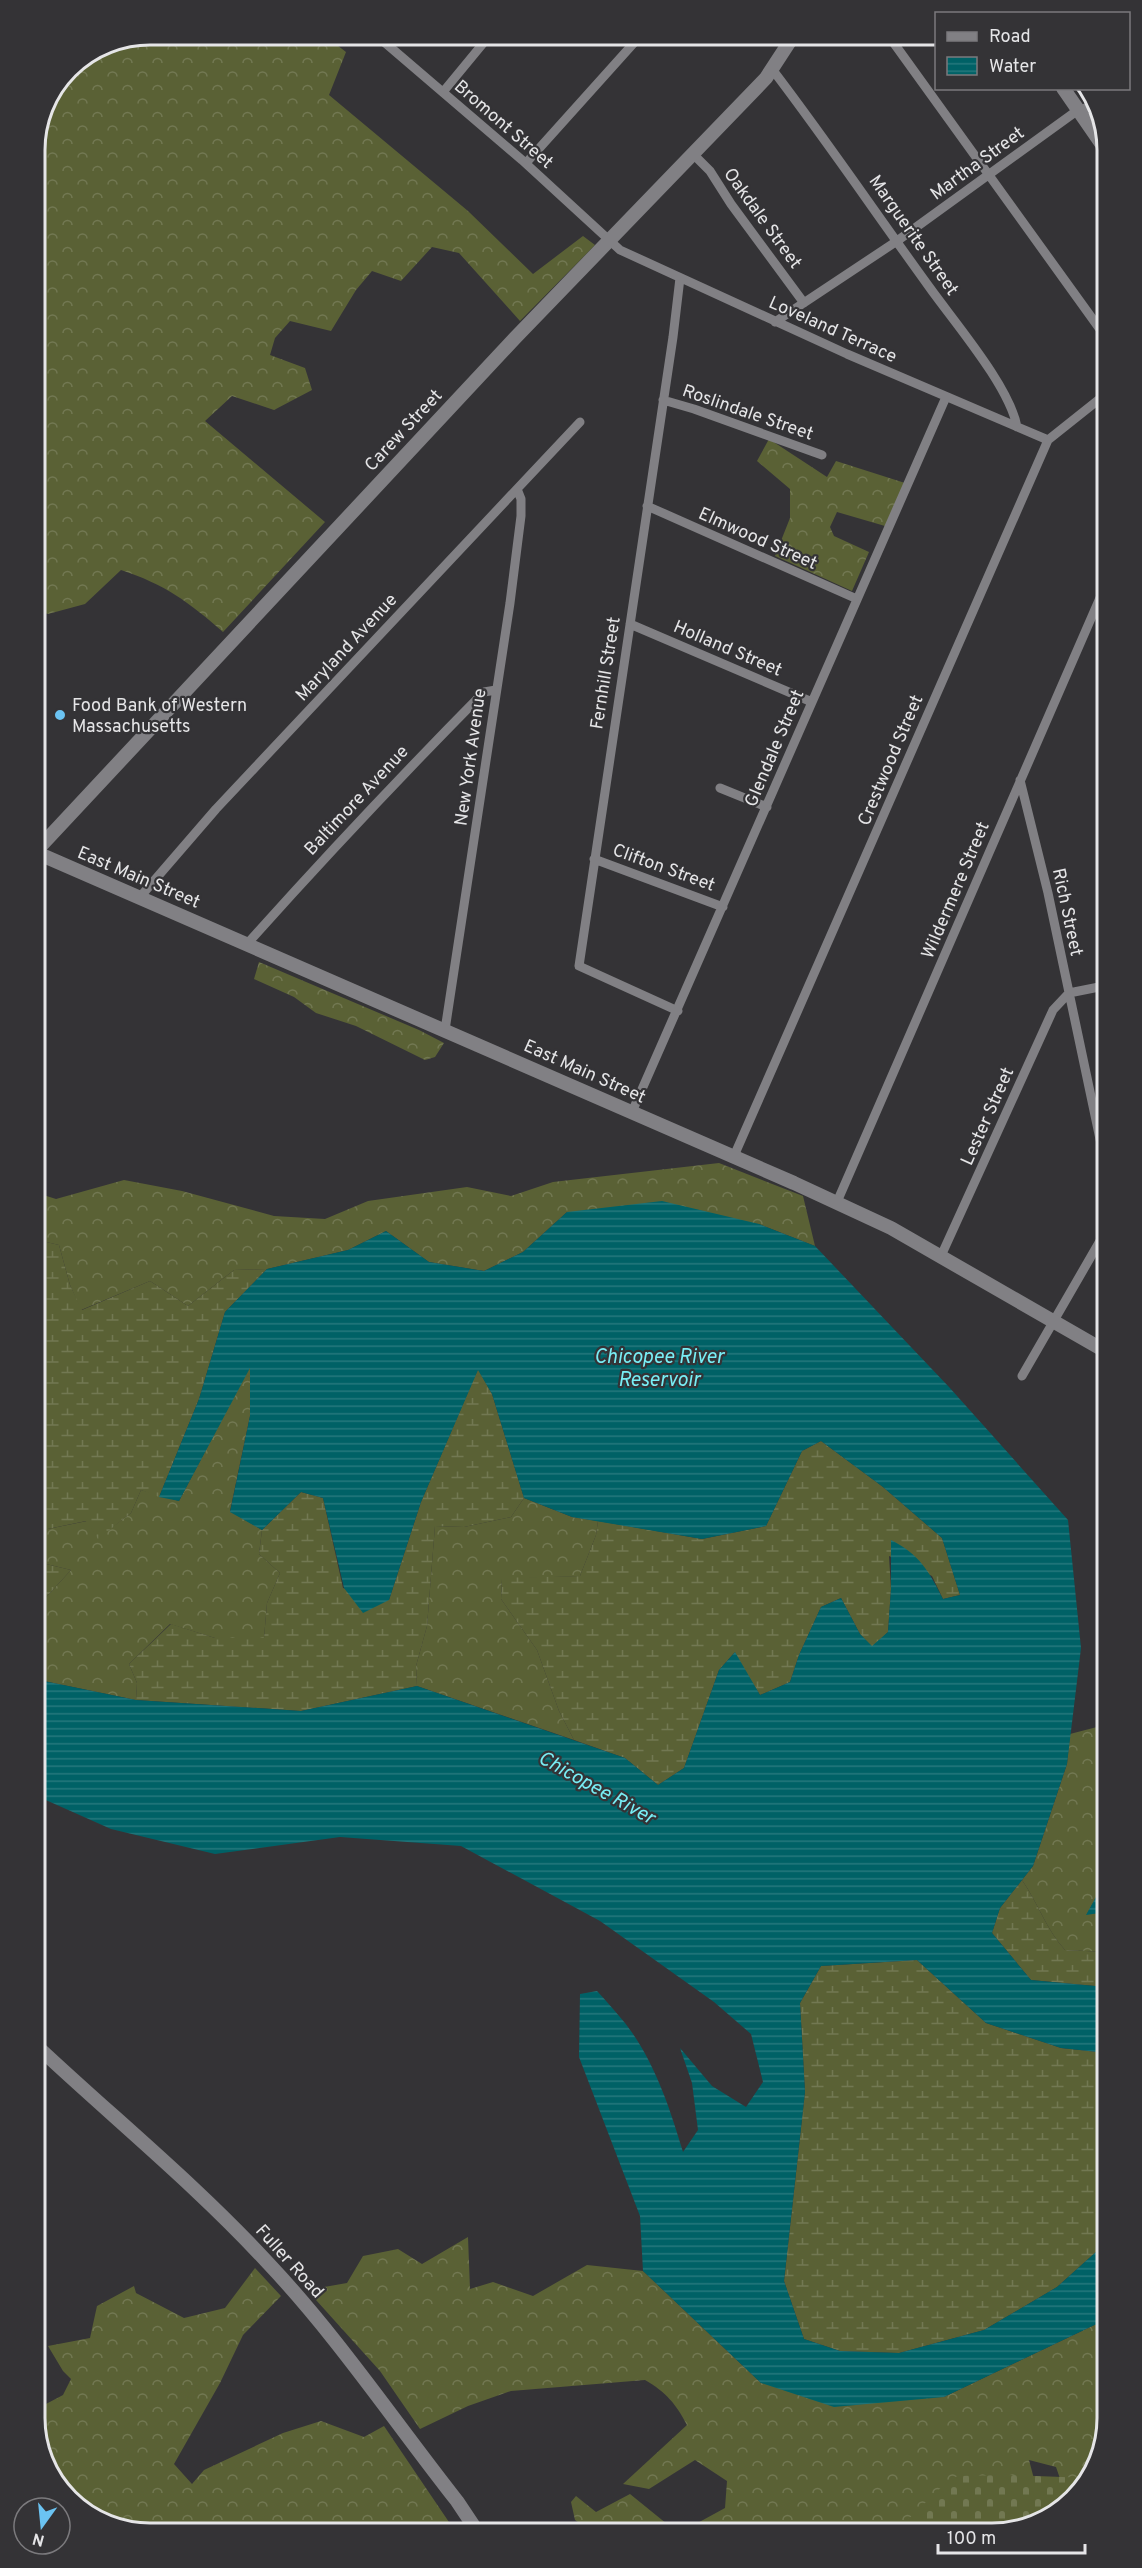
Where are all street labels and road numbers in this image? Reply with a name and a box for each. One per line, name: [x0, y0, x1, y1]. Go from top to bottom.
street label: Bromont Street: [449, 76, 557, 175]
street label: Martha Street: [926, 122, 1029, 206]
street label: Oakdale Street: [717, 164, 806, 274]
street label: Marguerite Street: [863, 171, 963, 301]
street label: Loveland Terrace: [765, 292, 900, 369]
street label: Roslindale Street: [679, 380, 816, 447]
street label: Carew Street: [360, 385, 448, 477]
street label: Elmwood Street: [694, 503, 820, 576]
street label: Maryland Avenue: [291, 589, 403, 707]
street label: Fernhill Street: [586, 615, 627, 731]
street label: Holland Street: [669, 616, 785, 683]
street label: Glendale Street: [740, 686, 810, 811]
street label: New York Avenue: [450, 687, 493, 827]
street label: Crestwood Street: [854, 692, 929, 829]
street label: Baltimore Avenue: [300, 741, 414, 861]
street label: Wildermere Street: [917, 819, 996, 963]
street label: Clifton Street: [609, 839, 718, 898]
street label: East Main Street: [73, 842, 203, 915]
street label: Rich Street: [1046, 866, 1087, 958]
street label: East Main Street: [520, 1035, 649, 1110]
street label: Lester Street: [956, 1064, 1020, 1169]
street label: Fuller Road: [250, 2220, 328, 2304]

